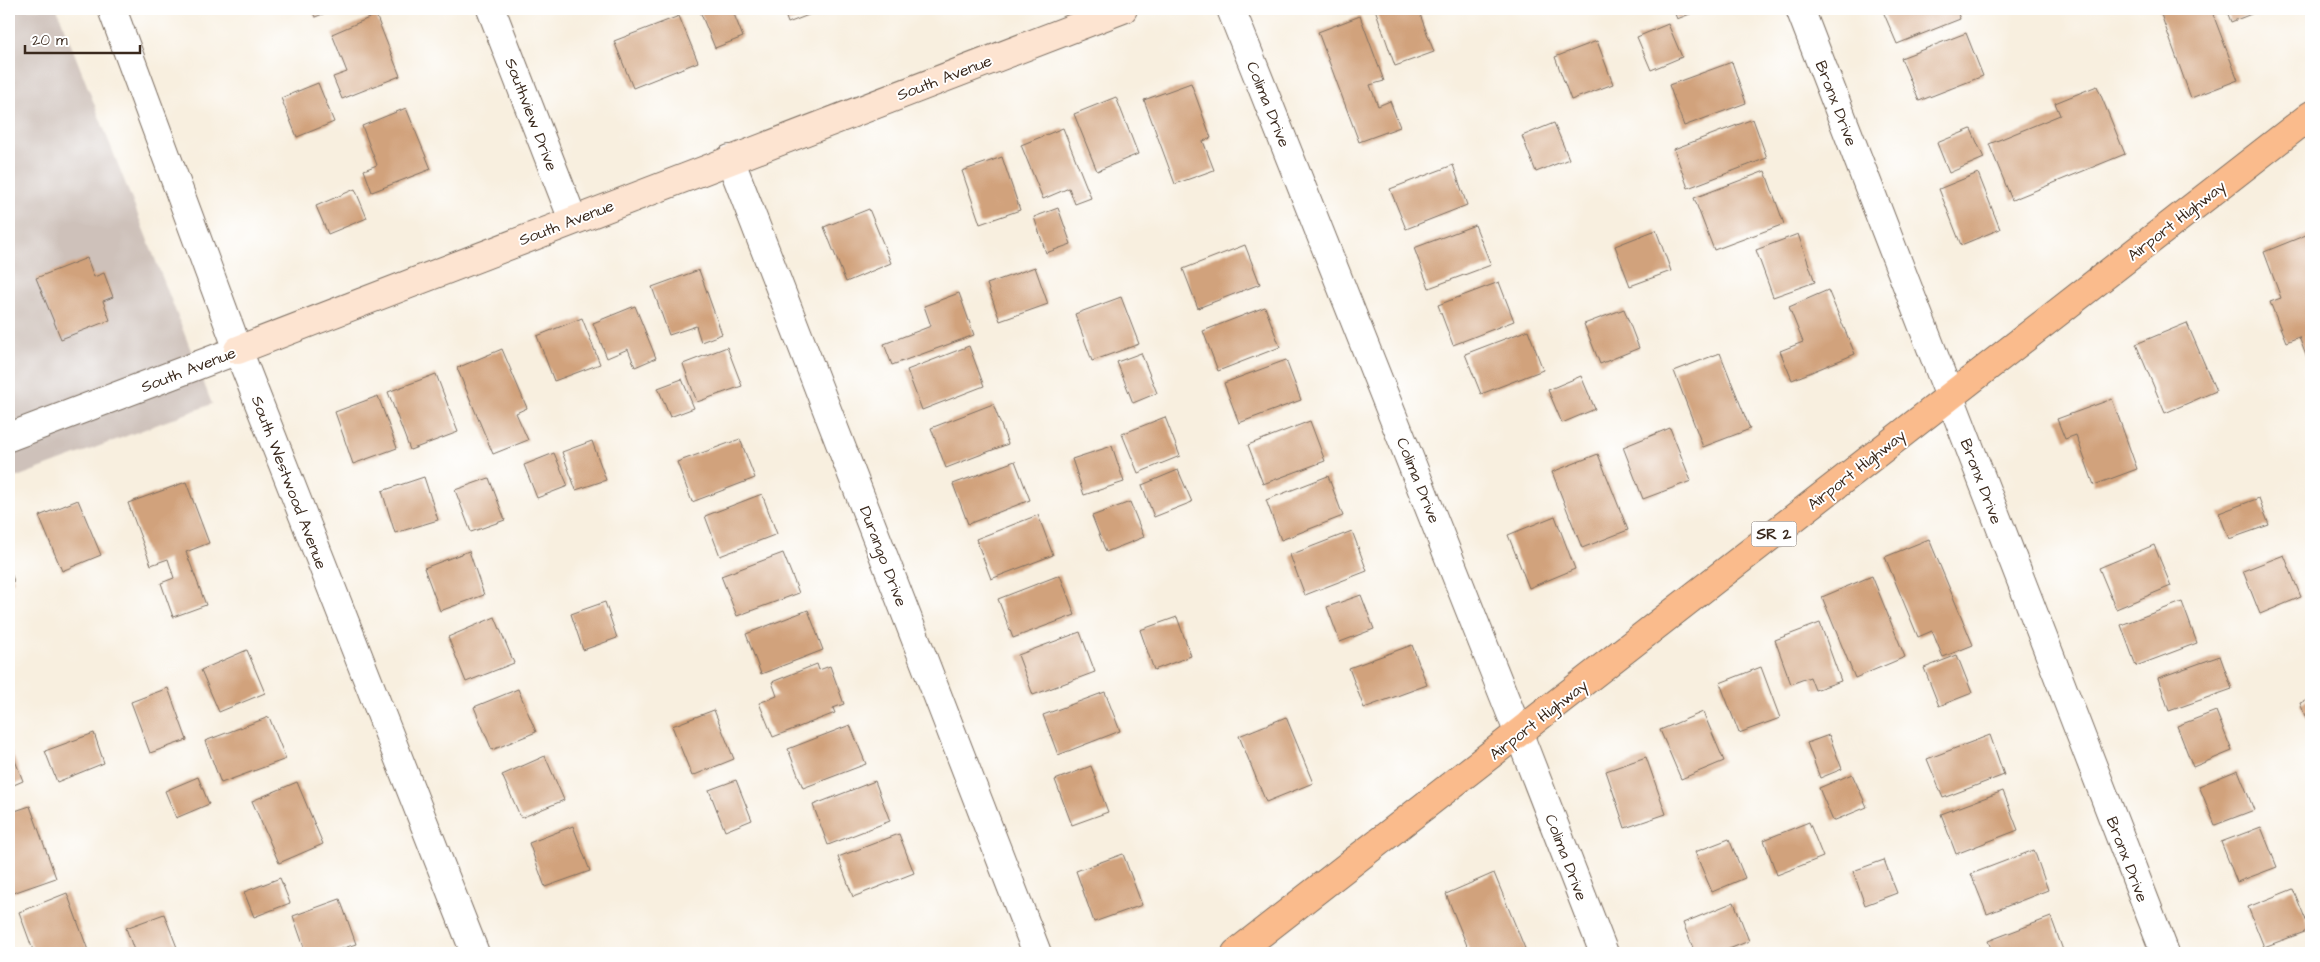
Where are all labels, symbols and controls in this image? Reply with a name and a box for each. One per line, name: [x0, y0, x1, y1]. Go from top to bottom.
scale bar: [25, 22, 140, 54]
text: 20 m: [32, 30, 68, 51]
street label: South Avenue: [894, 50, 995, 106]
street label: Southview Drive: [499, 55, 563, 174]
street label: Colima Drive: [1241, 58, 1295, 151]
street label: Bronx Drive: [1810, 58, 1863, 150]
street label: Airport Highway: [2123, 175, 2231, 267]
street label: South Avenue: [516, 195, 617, 251]
street label: South Avenue: [138, 342, 239, 398]
street label: South Westwood Avenue: [246, 393, 332, 572]
street label: Airport Highway: [1803, 424, 1911, 516]
street label: Colima Drive: [1391, 434, 1445, 527]
street label: Bronx Drive: [1955, 436, 2008, 528]
street label: Durango Drive: [853, 503, 912, 610]
road number: SR 2: [1752, 522, 1796, 546]
street label: Airport Highway: [1485, 674, 1593, 766]
street label: Colima Drive: [1540, 811, 1593, 904]
street label: Bronx Drive: [2101, 814, 2154, 906]

